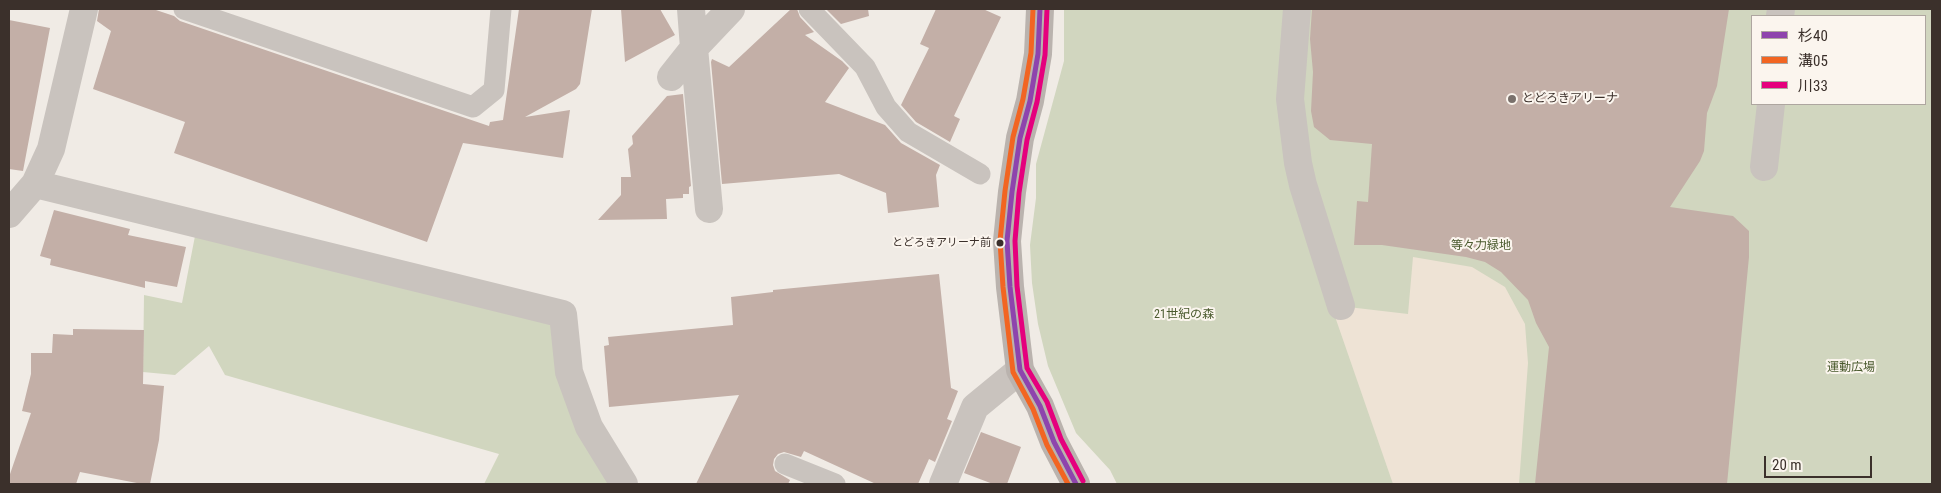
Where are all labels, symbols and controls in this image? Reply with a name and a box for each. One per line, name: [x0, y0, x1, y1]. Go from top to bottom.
legend: [1751, 15, 1926, 105]
text: 杉40: [1798, 27, 1828, 45]
text: 溝05: [1798, 52, 1828, 70]
text: 川33: [1798, 77, 1828, 95]
place label: とどろきアリーナ: [1522, 92, 1618, 106]
marker: とどろきアリーナ: [1506, 93, 1518, 105]
place label: とどろきアリーナ前: [892, 236, 991, 250]
marker: とどろきアリーナ前: [995, 238, 1005, 248]
park label: 等々力緑地: [1451, 239, 1511, 253]
park label: 21世紀の森: [1154, 308, 1214, 322]
park label: 運動広場: [1827, 361, 1875, 375]
scale bar: [1766, 446, 1874, 478]
text: 20 m: [1772, 456, 1802, 474]

